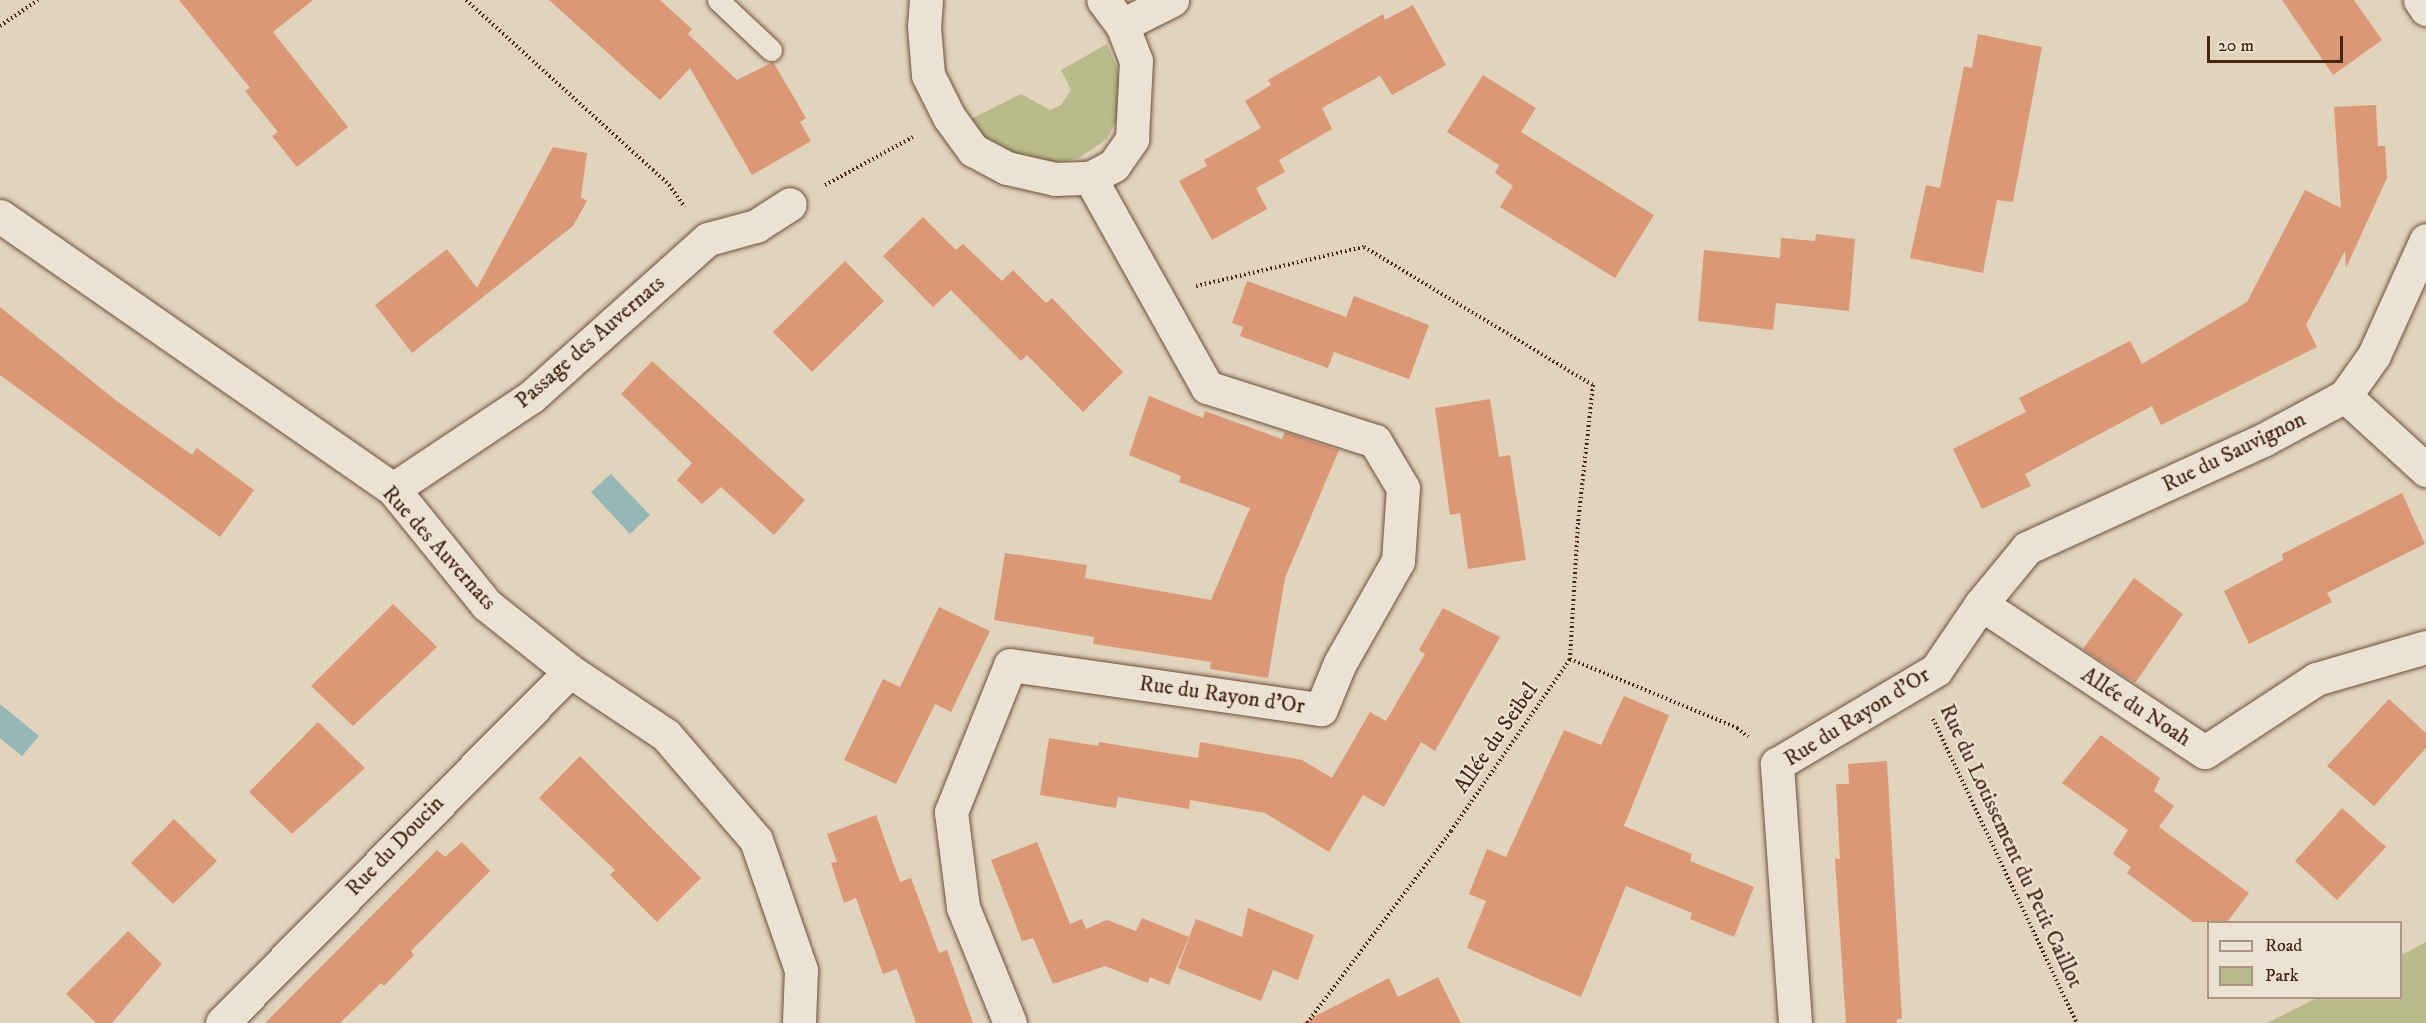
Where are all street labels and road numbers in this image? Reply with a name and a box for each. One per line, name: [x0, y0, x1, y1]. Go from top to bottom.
street label: Passage des Auvernats: [510, 270, 670, 414]
street label: Rue du Sauvignon: [2158, 406, 2310, 498]
street label: Rue des Auvernats: [376, 480, 502, 616]
street label: Rue du Rayon d'Or: [1779, 662, 1935, 772]
street label: Allée du Noah: [2076, 662, 2196, 752]
street label: Rue du Rayon d'Or: [1138, 670, 1306, 720]
street label: Allée du Seibel: [1448, 678, 1544, 798]
street label: Rue du Lotissement du Petit Caillot: [1934, 700, 2088, 992]
street label: Rue du Doucin: [340, 790, 450, 902]

